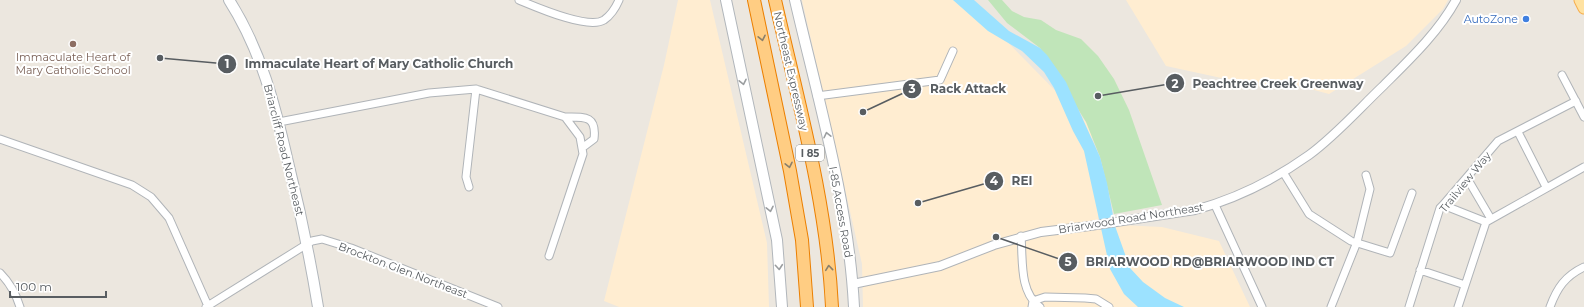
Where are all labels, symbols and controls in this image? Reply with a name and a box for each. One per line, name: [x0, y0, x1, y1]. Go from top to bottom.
street label: Northeast Expressway: [770, 10, 812, 132]
place label: AutoZone: [1464, 12, 1518, 26]
marker: AutoZone: [1521, 14, 1531, 24]
one-way arrow: [758, 35, 766, 41]
marker: Immaculate Heart of Mary Catholic School: [68, 39, 78, 49]
place label: Immaculate Heart of Mary Catholic School: [15, 50, 131, 77]
callout: Immaculate Heart of Mary Catholic Church: [217, 52, 521, 76]
text: 1: [225, 56, 229, 71]
text: Immaculate Heart of Mary Catholic Church: [245, 56, 513, 71]
callout: Peachtree Creek Greenway: [1165, 71, 1371, 95]
text: 2: [1171, 76, 1179, 91]
text: Peachtree Creek Greenway: [1193, 76, 1364, 91]
callout: Rack Attack: [902, 77, 1014, 101]
one-way arrow: [739, 79, 747, 85]
text: 3: [907, 81, 916, 96]
text: Rack Attack: [930, 81, 1006, 96]
street label: Briarcliff Road Northeast: [261, 83, 307, 218]
one-way arrow: [823, 132, 831, 138]
road number: I 85: [796, 145, 824, 161]
street label: Trailview Way: [1436, 149, 1494, 215]
one-way arrow: [785, 162, 793, 168]
street label: I-85 Access Road: [826, 165, 856, 259]
callout: REI: [984, 169, 1041, 193]
text: 4: [990, 173, 999, 188]
text: REI: [1012, 173, 1032, 188]
street label: Briarwood Road Northeast: [1057, 200, 1205, 236]
one-way arrow: [766, 206, 774, 212]
street label: Brockton Glen Northeast: [336, 239, 470, 301]
callout: BRIARWOOD RD@BRIARWOOD IND CT: [1058, 250, 1342, 274]
text: 5: [1064, 254, 1072, 269]
text: BRIARWOOD RD@BRIARWOOD IND CT: [1086, 254, 1335, 269]
one-way arrow: [775, 264, 784, 270]
one-way arrow: [825, 265, 834, 271]
scale bar: [10, 273, 106, 299]
text: 100 m: [16, 279, 52, 294]

